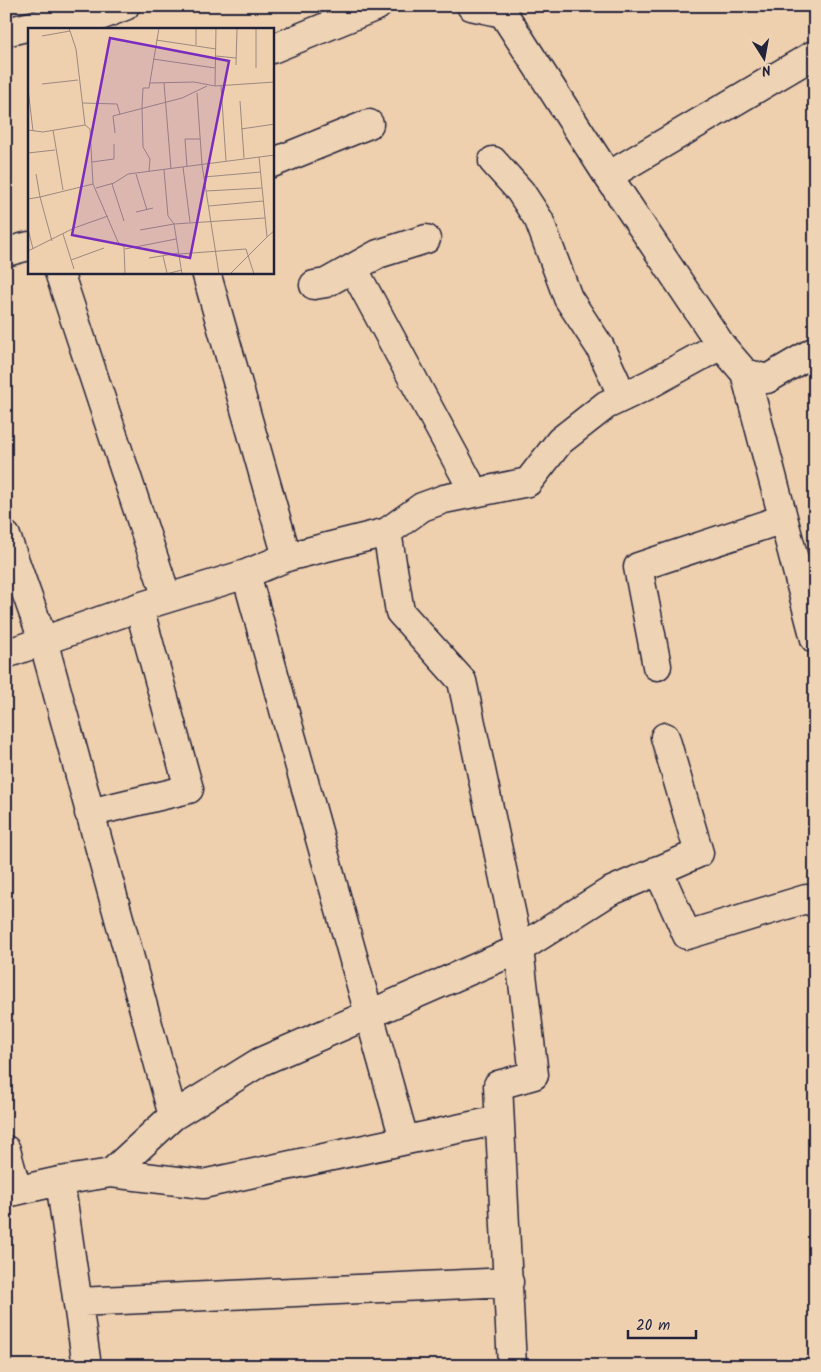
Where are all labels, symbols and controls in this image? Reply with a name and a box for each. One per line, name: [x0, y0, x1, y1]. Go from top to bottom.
inset map: [28, 28, 274, 274]
north arrow: [738, 32, 788, 82]
text: N: [760, 58, 773, 81]
scale bar: [628, 1307, 696, 1339]
text: 20 m: [636, 1314, 670, 1338]

